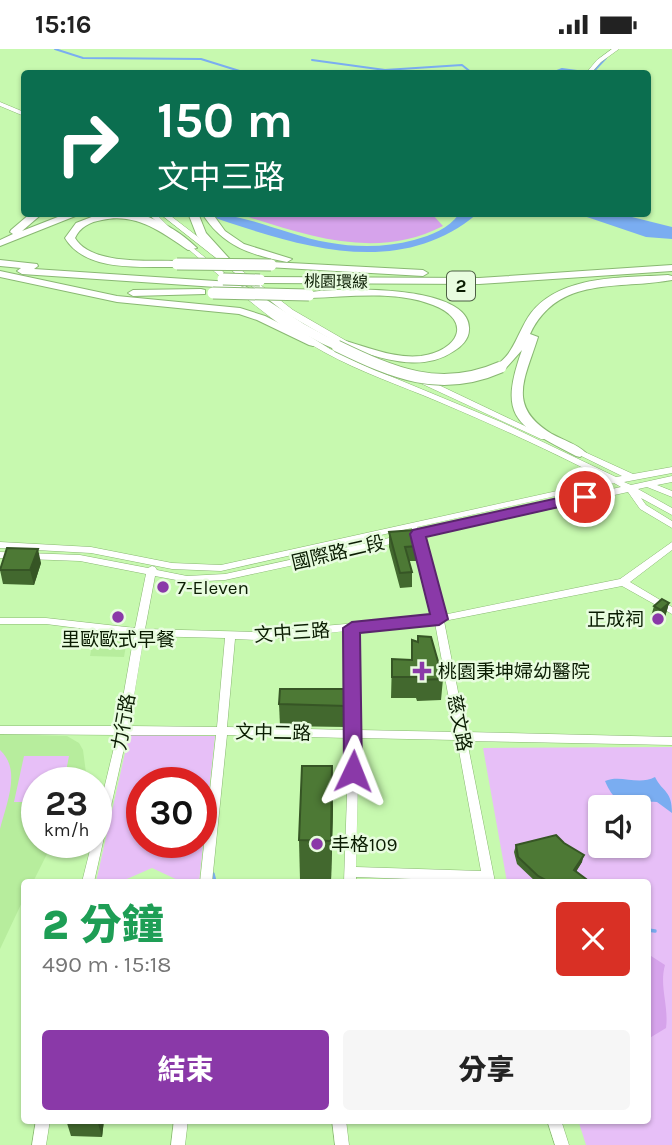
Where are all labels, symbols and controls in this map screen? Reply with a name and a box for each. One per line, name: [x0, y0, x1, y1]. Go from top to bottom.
text: 15:16: [35, 9, 91, 40]
text: 150 m: [157, 92, 293, 149]
icon: right: [42, 98, 133, 189]
text: 文中三路: [157, 159, 285, 196]
street label: 桃園環線: [304, 271, 368, 292]
road number: 2: [447, 271, 475, 300]
pin: [555, 467, 615, 527]
icon: arrive: [566, 478, 604, 516]
street label: 國際路二段: [289, 532, 387, 574]
place label: 7-Eleven: [177, 577, 249, 599]
marker: 7-Eleven: [155, 579, 171, 595]
marker: 里歐歐式早餐: [110, 609, 126, 625]
place label: 正成祠: [587, 609, 644, 631]
marker: 正成祠: [650, 611, 666, 627]
street label: 文中三路: [253, 619, 331, 647]
place label: 里歐歐式早餐: [61, 629, 175, 651]
marker: 桃園秉坤婦幼醫院: [412, 661, 432, 681]
place label: 桃園秉坤婦幼醫院: [438, 661, 590, 683]
street label: 力行路: [108, 692, 140, 752]
street label: 慈文路: [443, 693, 475, 753]
street label: 文中二路: [235, 721, 311, 745]
position arrow: [316, 734, 390, 808]
speed limit sign: 30: [126, 767, 217, 858]
text: 23: [45, 783, 88, 824]
map controls: [588, 795, 651, 858]
button: sound: [588, 795, 651, 858]
text: km/h: [44, 819, 89, 841]
place label: 丰格109: [331, 834, 398, 856]
marker: 丰格109: [309, 836, 325, 852]
text: 2 分鐘: [42, 900, 164, 950]
button: close: [556, 902, 630, 976]
text: 490 m · 15:18: [42, 951, 171, 978]
button: 結束: [42, 1030, 329, 1110]
button: 分享: [343, 1030, 630, 1110]

